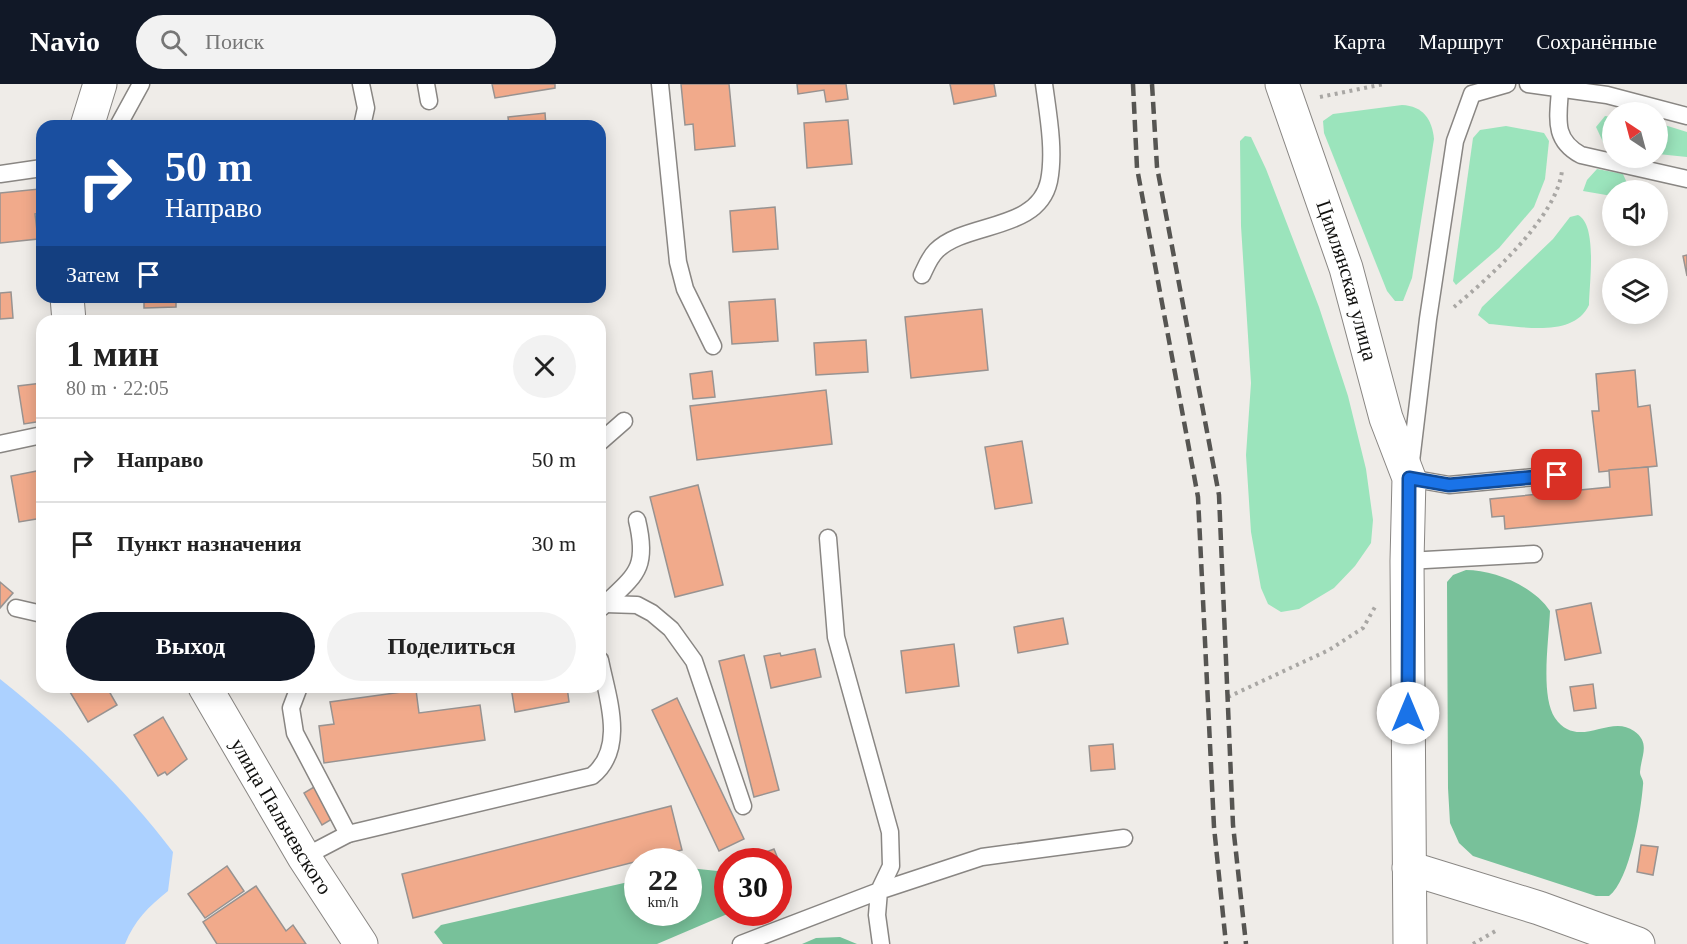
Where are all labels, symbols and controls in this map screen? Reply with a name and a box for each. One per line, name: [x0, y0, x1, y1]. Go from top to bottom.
search box: [136, 15, 556, 69]
text: Navio: [30, 26, 100, 57]
icon: search: [157, 26, 190, 59]
text: Поиск: [205, 29, 264, 54]
text: Карта: [1334, 30, 1386, 54]
text: Маршрут: [1419, 30, 1503, 54]
text: Сохранённые: [1536, 30, 1657, 54]
north arrow: [1602, 102, 1668, 168]
map controls: [1602, 102, 1668, 324]
icon: right: [66, 144, 144, 222]
text: 50 m: [165, 144, 253, 190]
button: sound: [1602, 180, 1668, 246]
text: Направо: [165, 193, 262, 223]
street label: Цимлянская улица: [1311, 197, 1382, 364]
icon: arrive: [132, 258, 165, 291]
button: layers: [1602, 258, 1668, 324]
text: Затем: [66, 262, 120, 287]
text: 1 мин: [66, 334, 159, 374]
button: close: [513, 335, 576, 398]
text: 80 m · 22:05: [66, 377, 169, 399]
icon: right: [66, 444, 99, 477]
text: Направо: [117, 447, 203, 472]
text: 50 m: [531, 447, 576, 472]
pin: [1531, 449, 1582, 500]
icon: arrive: [1540, 458, 1573, 491]
icon: arrive: [66, 528, 99, 561]
text: Пункт назначения: [117, 531, 302, 556]
text: 30 m: [531, 531, 576, 556]
button: Выход: [66, 612, 315, 681]
button: Поделиться: [327, 612, 576, 681]
position arrow: [1376, 681, 1440, 745]
street label: улица Пальчевского: [225, 734, 337, 899]
speed limit sign: 30: [714, 848, 792, 926]
text: 22: [648, 863, 678, 896]
text: km/h: [648, 894, 678, 910]

